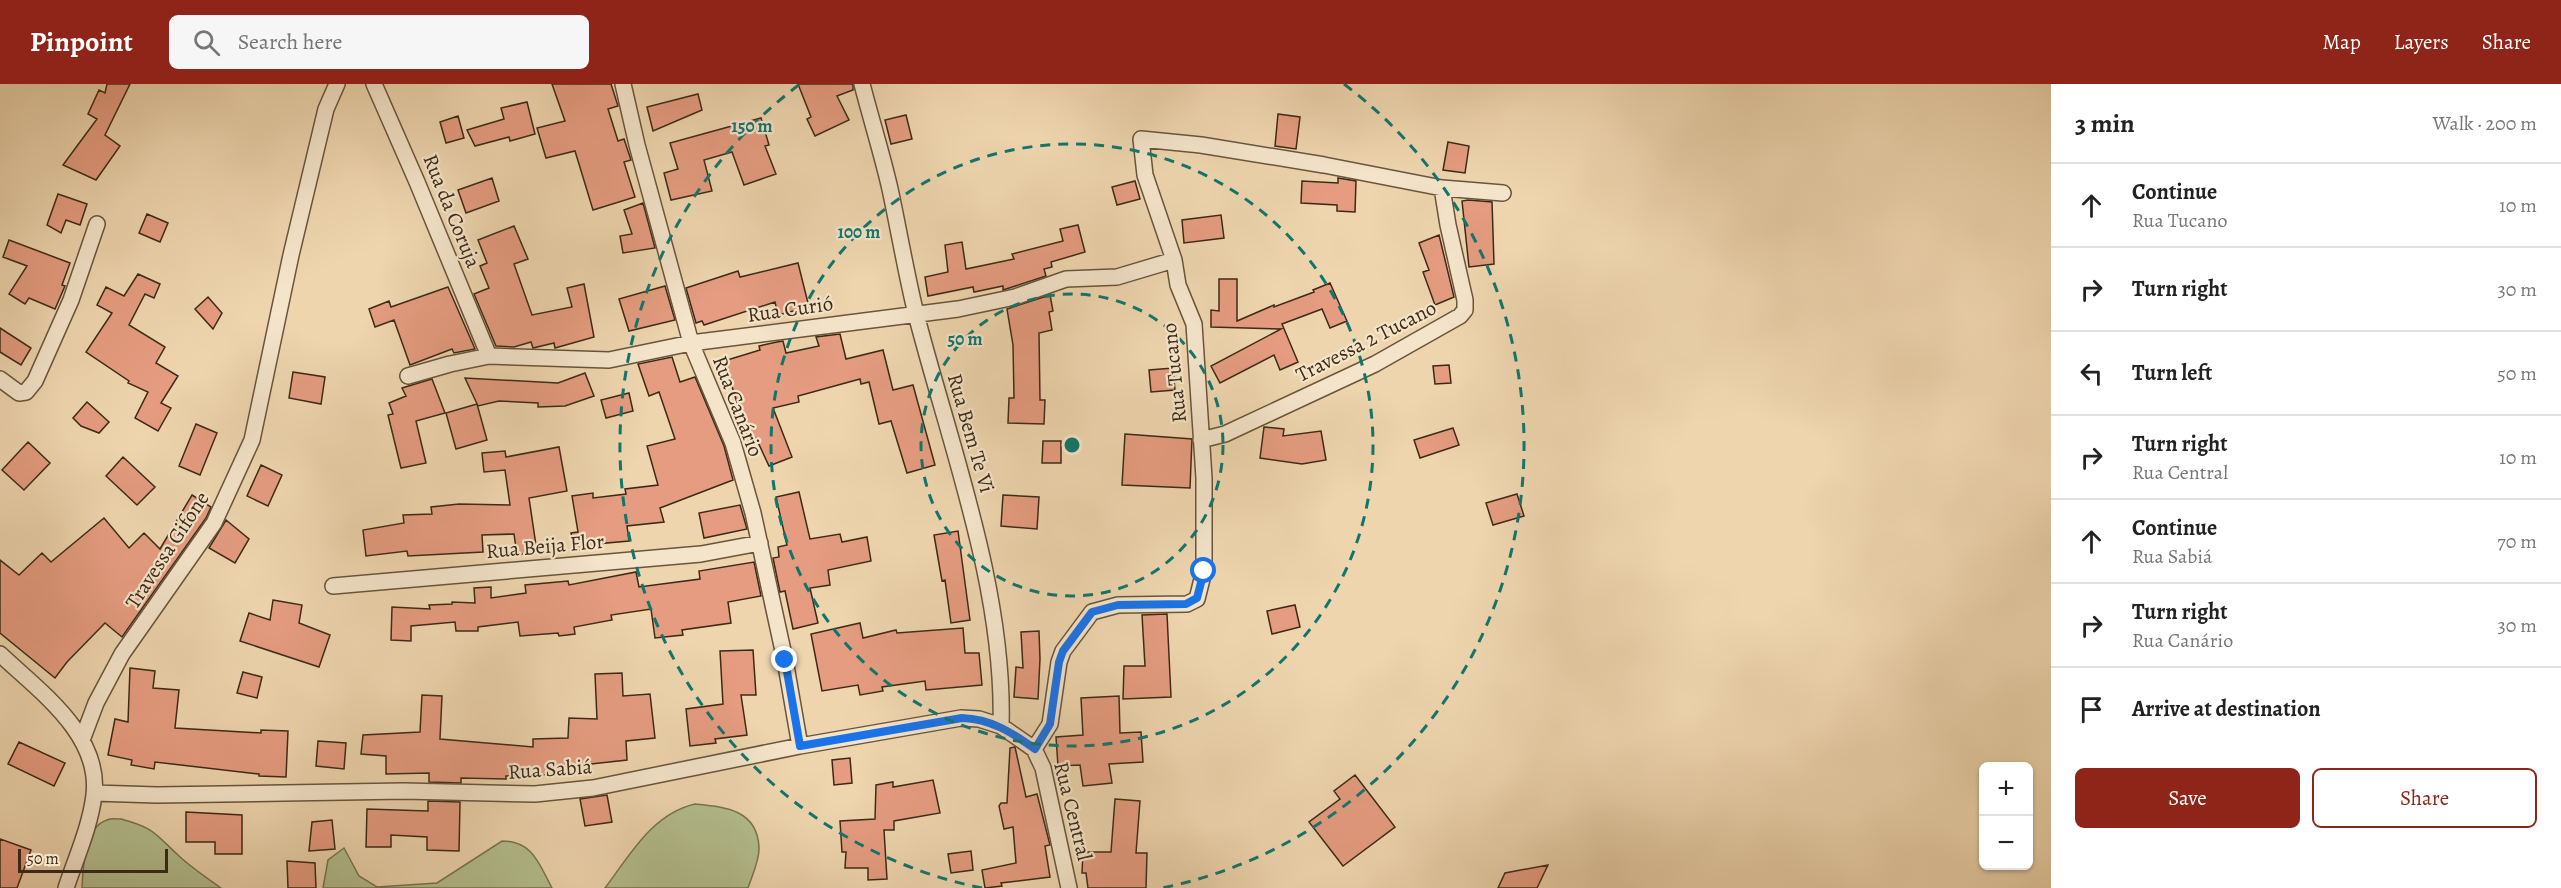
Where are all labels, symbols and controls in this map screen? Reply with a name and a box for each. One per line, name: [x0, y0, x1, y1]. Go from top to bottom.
search box: [169, 15, 589, 69]
text: Pinpoint: [30, 23, 133, 61]
icon: search: [190, 26, 223, 59]
text: Search here: [238, 27, 342, 57]
text: Map: [2322, 28, 2361, 56]
text: Layers: [2394, 28, 2449, 56]
text: Share: [2482, 28, 2531, 56]
text: 3 min: [2075, 106, 2135, 141]
text: Walk · 200 m: [2433, 110, 2537, 137]
text: 150 m: [731, 114, 773, 138]
street label: Rua da Coruja: [416, 150, 488, 272]
text: Continue: [2132, 177, 2217, 207]
icon: ahead: [2075, 189, 2108, 222]
text: 10 m: [2499, 192, 2537, 219]
text: Rua Tucano: [2132, 207, 2227, 234]
text: 100 m: [838, 220, 880, 244]
icon: right: [2075, 273, 2108, 306]
text: Turn right: [2132, 274, 2228, 304]
text: 30 m: [2497, 276, 2537, 303]
street label: Rua Curió: [745, 289, 835, 329]
street label: Travessa 2 Tucano: [1291, 294, 1441, 388]
street label: Rua Tucano: [1155, 322, 1193, 424]
text: 50 m: [948, 327, 982, 351]
street label: Rua Canário: [706, 351, 770, 461]
icon: left: [2075, 357, 2108, 390]
text: Turn left: [2132, 358, 2212, 388]
text: 50 m: [2497, 360, 2537, 387]
street label: Rua Bem Te Vi: [941, 370, 1001, 496]
text: Turn right: [2132, 429, 2228, 459]
centre of rings: [1062, 435, 1082, 455]
icon: right: [2075, 441, 2108, 474]
text: 10 m: [2499, 444, 2537, 471]
text: Rua Central: [2132, 459, 2228, 486]
street label: Travessa Gifone: [119, 486, 215, 614]
text: Continue: [2132, 513, 2217, 543]
icon: ahead: [2075, 525, 2108, 558]
street label: Rua Beija Flor: [485, 527, 605, 565]
text: 70 m: [2497, 528, 2537, 555]
text: Rua Sabiá: [2132, 543, 2212, 570]
route start: [1190, 557, 1216, 583]
text: Turn right: [2132, 597, 2228, 627]
icon: right: [2075, 609, 2108, 642]
text: 30 m: [2497, 612, 2537, 639]
text: Rua Canário: [2132, 627, 2233, 654]
route end: [771, 646, 797, 672]
icon: arrive: [2075, 693, 2108, 726]
text: Arrive at destination: [2132, 694, 2321, 724]
street label: Rua Sabiá: [507, 752, 593, 786]
street label: Rua Central: [1047, 759, 1099, 863]
map controls: [1979, 762, 2033, 870]
button: +: [1979, 762, 2033, 816]
button: Save: [2075, 768, 2300, 828]
button: Share: [2312, 768, 2537, 828]
button: −: [1979, 816, 2033, 870]
scale bar: [18, 846, 168, 874]
text: 50 m: [27, 848, 59, 870]

